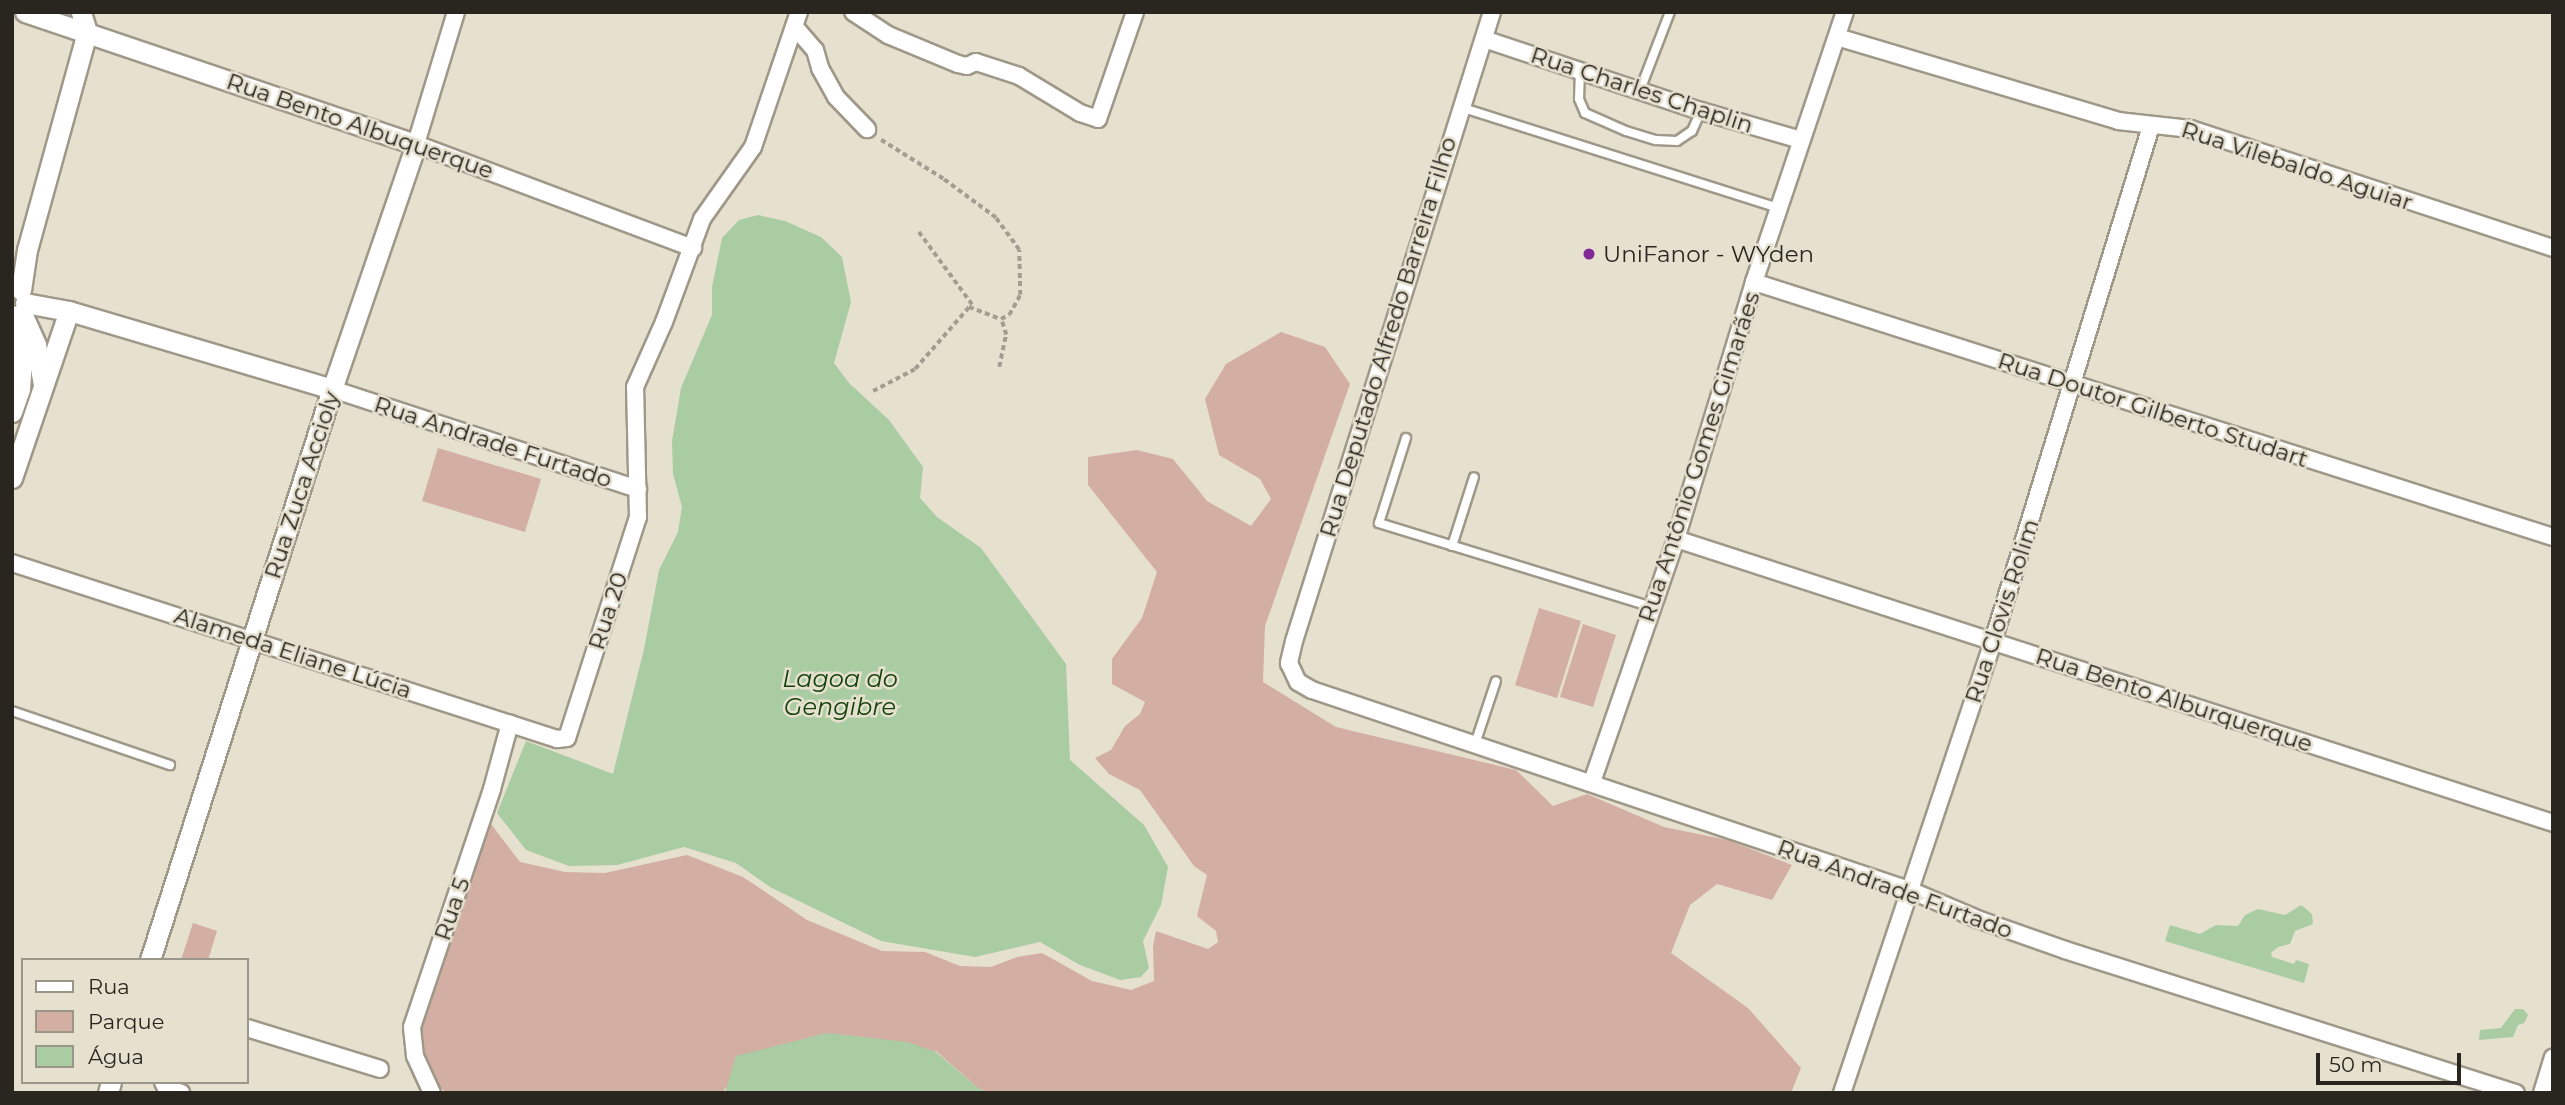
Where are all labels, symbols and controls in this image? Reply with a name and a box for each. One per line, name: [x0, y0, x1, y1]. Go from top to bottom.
street label: Rua Charles Chaplin: [1527, 41, 1757, 139]
street label: Rua Bento Albuquerque: [223, 67, 497, 185]
street label: Rua Vilebaldo Aguiar: [2178, 116, 2416, 216]
street label: Rua Deputado Alfredo Barreira Filho: [1314, 133, 1462, 541]
place label: UniFanor - WYden: [1603, 240, 1814, 268]
marker: UniFanor - WYden: [1581, 246, 1597, 262]
street label: Rua Antônio Gomes Gimarães: [1632, 288, 1766, 626]
street label: Rua Doutor Gilberto Studart: [1994, 347, 2312, 473]
street label: Rua Zuca Accioly: [259, 388, 345, 582]
street label: Rua Andrade Furtado: [371, 391, 615, 493]
street label: Rua Clovis Rolim: [1959, 515, 2045, 707]
street label: Rua 20: [583, 569, 633, 653]
street label: Alameda Eliane Lúcia: [171, 602, 415, 704]
street label: Rua Bento Alburquerque: [2032, 642, 2316, 758]
water label: Lagoa do Gengibre: [782, 665, 898, 721]
street label: Rua Andrade Furtado: [1774, 834, 2016, 944]
street label: Rua 5: [428, 874, 476, 944]
legend: [21, 958, 248, 1084]
text: Rua: [88, 974, 130, 999]
text: Parque: [88, 1009, 164, 1034]
scale bar: [2320, 1038, 2465, 1082]
text: Água: [88, 1044, 144, 1069]
text: 50 m: [2329, 1052, 2383, 1077]

